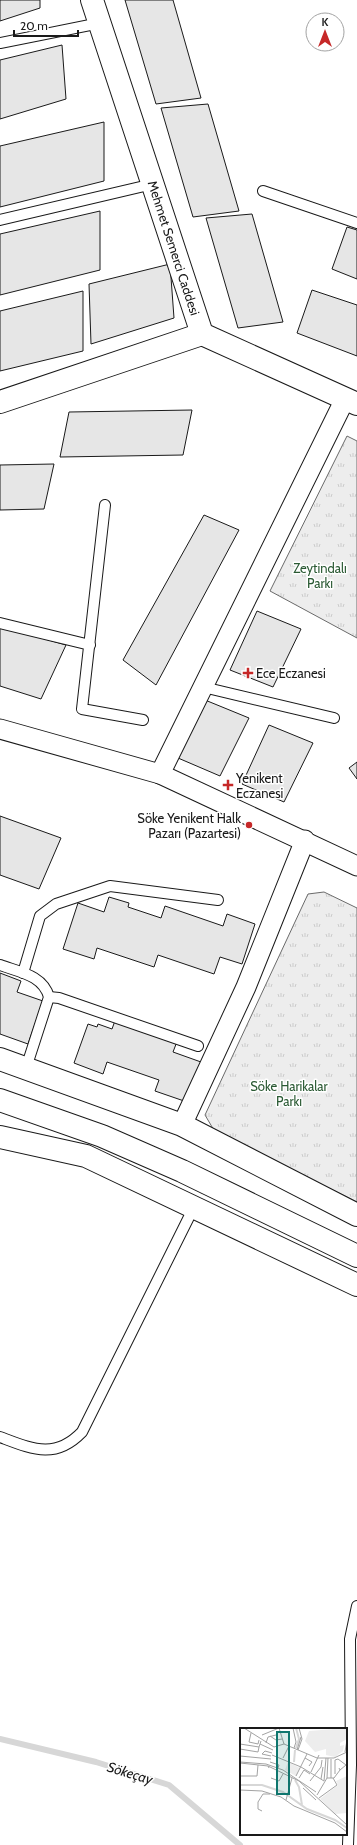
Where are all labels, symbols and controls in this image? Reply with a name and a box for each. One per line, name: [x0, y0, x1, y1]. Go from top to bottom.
scale bar: [14, 12, 78, 38]
north arrow: [305, 12, 345, 52]
text: K: [322, 15, 329, 29]
text: 20 m: [20, 18, 48, 33]
street label: Mehmet Semerci Caddesi: [145, 179, 203, 317]
park label: Zeytindalı Parkı: [293, 560, 347, 591]
place label: Ece Eczanesi: [256, 665, 326, 681]
marker: Ece Eczanesi: [243, 668, 253, 678]
place label: Yenikent Eczanesi: [235, 770, 283, 801]
marker: Yenikent Eczanesi: [223, 780, 233, 790]
place label: Söke Yenikent Halk Pazarı (Pazartesi): [137, 810, 241, 841]
marker: Söke Yenikent Halk Pazarı (Pazartesi): [244, 820, 254, 830]
park label: Söke Harikalar Parkı: [250, 1078, 329, 1109]
inset map: [240, 1728, 347, 1835]
water label: Sökeçay: [105, 1758, 155, 1789]

